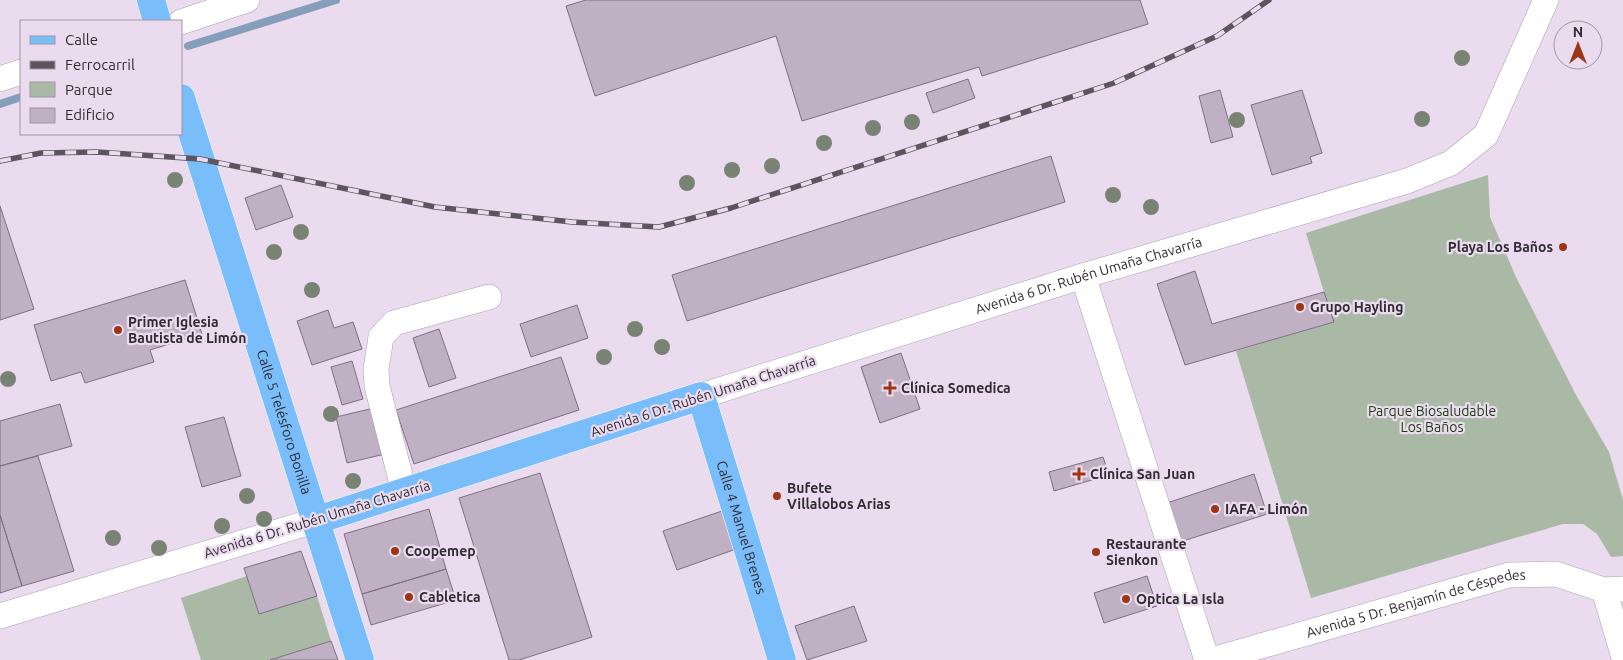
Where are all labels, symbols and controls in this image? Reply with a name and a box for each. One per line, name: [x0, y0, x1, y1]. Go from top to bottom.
legend: [20, 20, 182, 135]
north arrow: [1553, 20, 1603, 70]
text: N: [1573, 24, 1583, 40]
text: Calle: [65, 31, 98, 48]
text: Ferrocarril: [65, 56, 135, 73]
text: Parque: [65, 81, 113, 98]
text: Edificio: [65, 106, 114, 123]
street label: Avenida 6 Dr. Rubén Umaña Chavarría: [973, 234, 1204, 317]
place label: Playa Los Baños: [1448, 239, 1553, 255]
marker: Playa Los Baños: [1557, 241, 1569, 253]
place label: Grupo Hayling: [1310, 299, 1403, 315]
marker: Grupo Hayling: [1294, 301, 1306, 313]
place label: Primer Iglesia Bautista de Limón: [128, 314, 246, 346]
marker: Primer Iglesia Bautista de Limón: [112, 324, 124, 336]
street label: Calle 5 Telésforo Bonilla: [254, 348, 315, 496]
street label: Avenida 6 Dr. Rubén Umaña Chavarría: [588, 352, 818, 440]
place label: Clínica Somedica: [901, 380, 1011, 396]
marker: Clínica Somedica: [883, 381, 897, 395]
park label: Parque Biosaludable Los Baños: [1368, 403, 1496, 435]
street label: Calle 4 Manuel Brenes: [713, 459, 769, 596]
place label: Clínica San Juan: [1090, 466, 1195, 482]
marker: Clínica San Juan: [1072, 467, 1086, 481]
street label: Avenida 6 Dr. Rubén Umaña Chavarría: [202, 477, 432, 561]
place label: Bufete Villalobos Arias: [787, 480, 891, 512]
marker: Bufete Villalobos Arias: [771, 490, 783, 502]
place label: IAFA - Limón: [1225, 501, 1308, 517]
marker: IAFA - Limón: [1209, 503, 1221, 515]
place label: Restaurante Sienkon: [1106, 536, 1187, 568]
place label: Coopemep: [405, 543, 476, 559]
marker: Coopemep: [389, 545, 401, 557]
marker: Restaurante Sienkon: [1090, 546, 1102, 558]
street label: Avenida 5 Dr. Benjamín de Céspedes: [1304, 567, 1526, 641]
place label: Cabletica: [419, 589, 480, 605]
marker: Cabletica: [403, 591, 415, 603]
place label: Optica La Isla: [1136, 591, 1224, 607]
marker: Optica La Isla: [1120, 593, 1132, 605]

